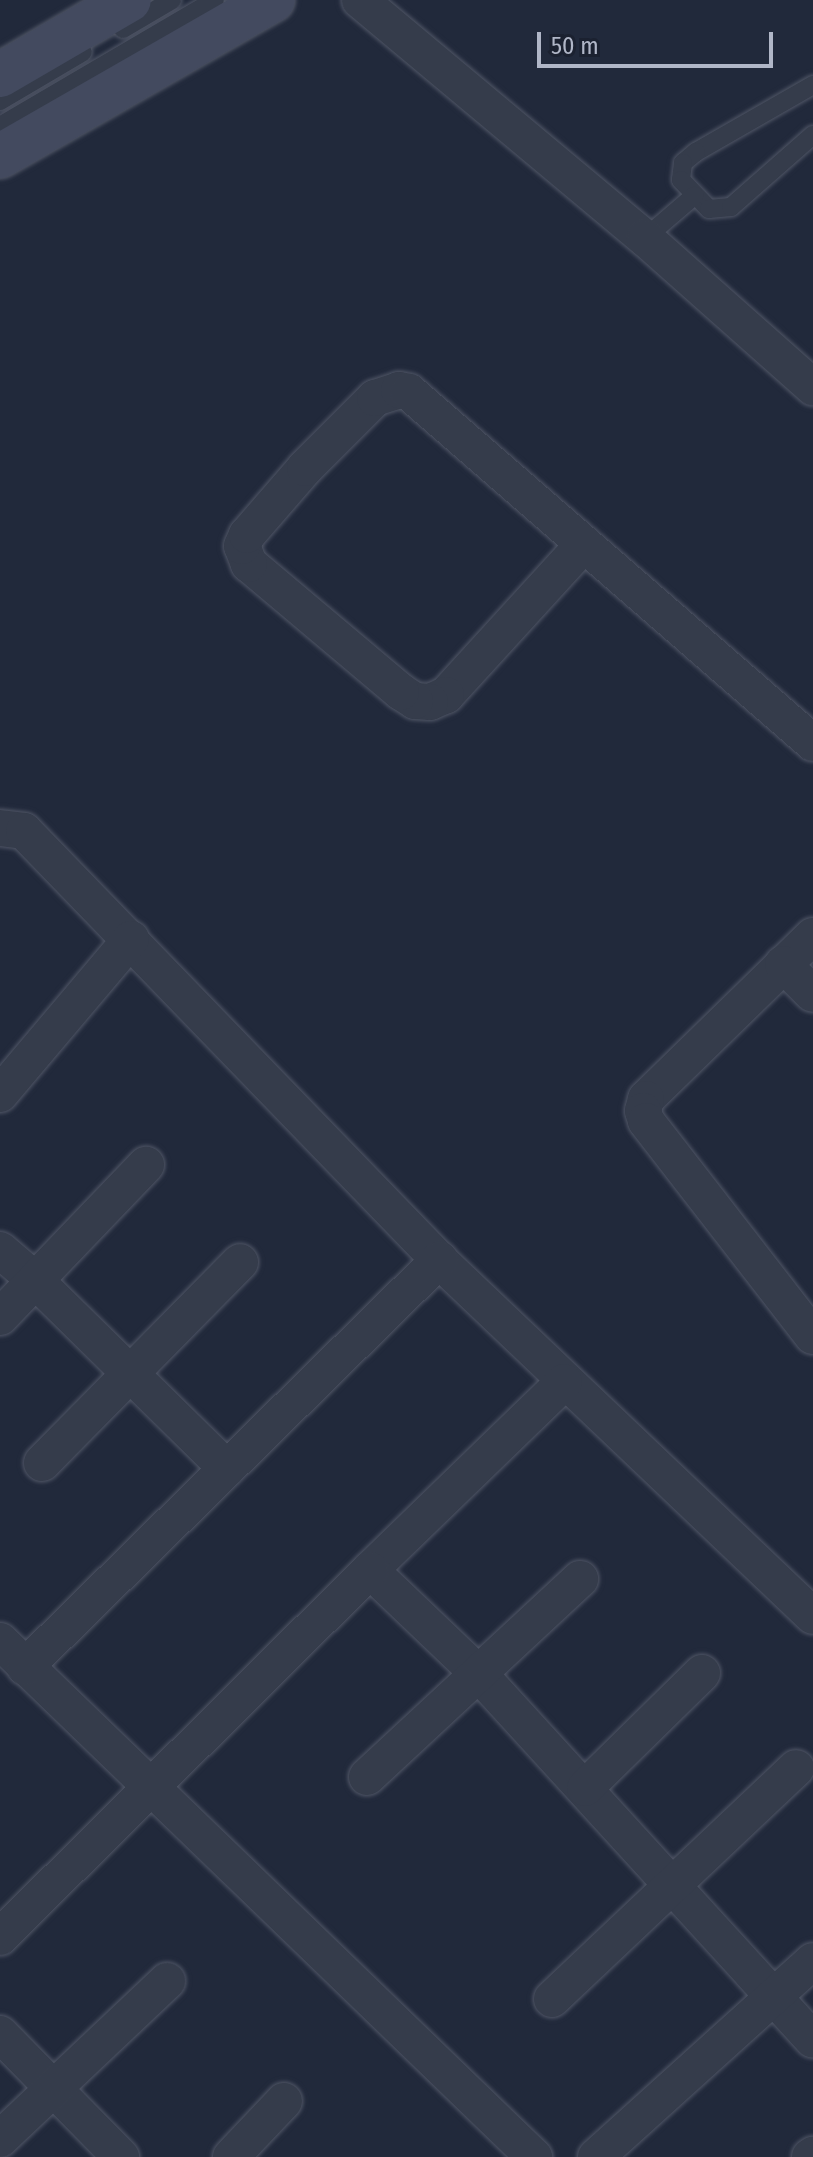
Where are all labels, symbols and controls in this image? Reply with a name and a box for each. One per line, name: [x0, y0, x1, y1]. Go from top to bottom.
scale bar: [541, 16, 777, 66]
text: 50 m: [551, 32, 599, 60]

